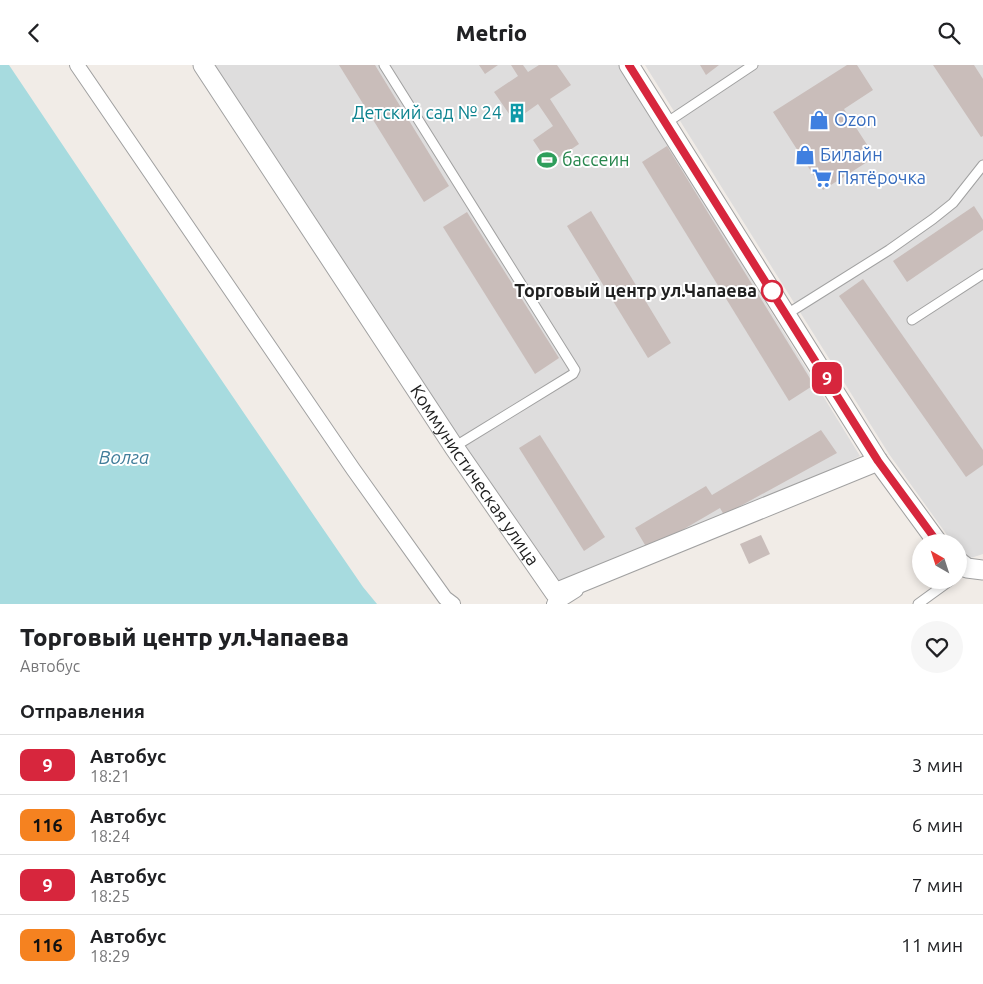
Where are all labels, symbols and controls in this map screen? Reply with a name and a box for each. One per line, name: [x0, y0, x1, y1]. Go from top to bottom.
icon: back: [20, 19, 48, 47]
icon: search: [935, 19, 963, 47]
text: Metrio: [456, 20, 527, 45]
place label: Детский сад № 24: [352, 102, 502, 122]
building icon: Детский сад № 24: [506, 102, 528, 124]
shop icon: Ozon: [808, 109, 830, 131]
place label: Ozon: [834, 109, 877, 129]
shop icon: Билайн: [794, 144, 816, 166]
place label: Билайн: [820, 144, 883, 164]
sports icon: бассеин: [536, 149, 558, 171]
place label: бассеин: [562, 149, 630, 169]
supermarket icon: Пятёрочка: [811, 167, 833, 189]
place label: Пятёрочка: [837, 167, 926, 187]
place label: Торговый центр ул.Чапаева: [514, 280, 757, 300]
marker: Торговый центр ул.Чапаева: [761, 280, 783, 302]
line badge: 9: [811, 362, 843, 394]
text: 9: [822, 368, 832, 388]
street label: Коммунистическая улица: [407, 381, 544, 569]
water label: Волга: [99, 446, 149, 468]
north arrow: [912, 534, 968, 589]
map controls: [912, 534, 967, 589]
button: heart: [911, 621, 963, 673]
text: Торговый центр ул.Чапаева: [20, 624, 349, 651]
text: Автобус: [20, 657, 80, 675]
text: Отправления: [20, 700, 145, 722]
text: Автобус: [90, 745, 166, 767]
text: 3 мин: [912, 754, 963, 776]
text: 9: [42, 755, 53, 775]
text: 18:21: [90, 767, 130, 785]
text: Автобус: [90, 805, 166, 827]
text: 6 мин: [912, 814, 963, 836]
text: 116: [32, 815, 63, 835]
text: 18:24: [90, 827, 130, 845]
text: Автобус: [90, 865, 166, 887]
text: 7 мин: [912, 874, 963, 896]
text: 9: [42, 875, 53, 895]
text: 18:25: [90, 887, 130, 905]
text: Автобус: [90, 925, 166, 947]
text: 11 мин: [901, 934, 963, 956]
text: 116: [32, 935, 63, 955]
text: 18:29: [90, 947, 130, 965]

